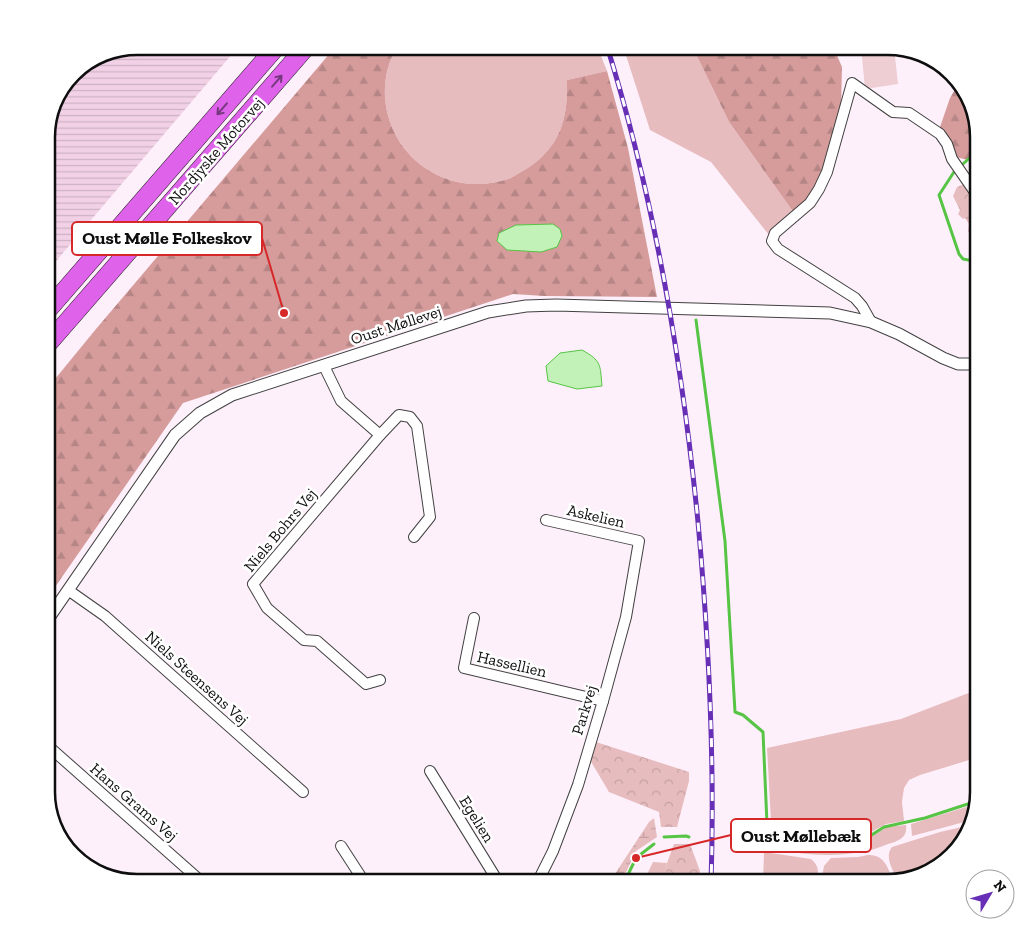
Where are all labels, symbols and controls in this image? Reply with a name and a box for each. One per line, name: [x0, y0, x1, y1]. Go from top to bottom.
one-way arrow: [271, 74, 283, 87]
street label: Nordjyske Motorvej: [164, 94, 268, 208]
one-way arrow: [217, 103, 228, 116]
callout: Oust Mølle Folkeskov: [72, 222, 262, 255]
text: Oust Mølle Folkeskov: [82, 227, 252, 249]
street label: Oust Møllevej: [348, 301, 444, 349]
street label: Niels Bohrs Vej: [240, 484, 320, 576]
street label: Askelien: [565, 500, 627, 532]
street label: Niels Steensens Vej: [142, 627, 252, 729]
street label: Hassellien: [475, 647, 549, 681]
street label: Parkvej: [567, 683, 601, 737]
street label: Hans Grams Vej: [86, 759, 182, 845]
street label: Egelien: [455, 792, 499, 846]
callout: Oust Møllebæk: [731, 819, 871, 852]
text: Oust Møllebæk: [741, 825, 861, 847]
north arrow: [965, 869, 1015, 919]
text: N: [990, 877, 1010, 896]

